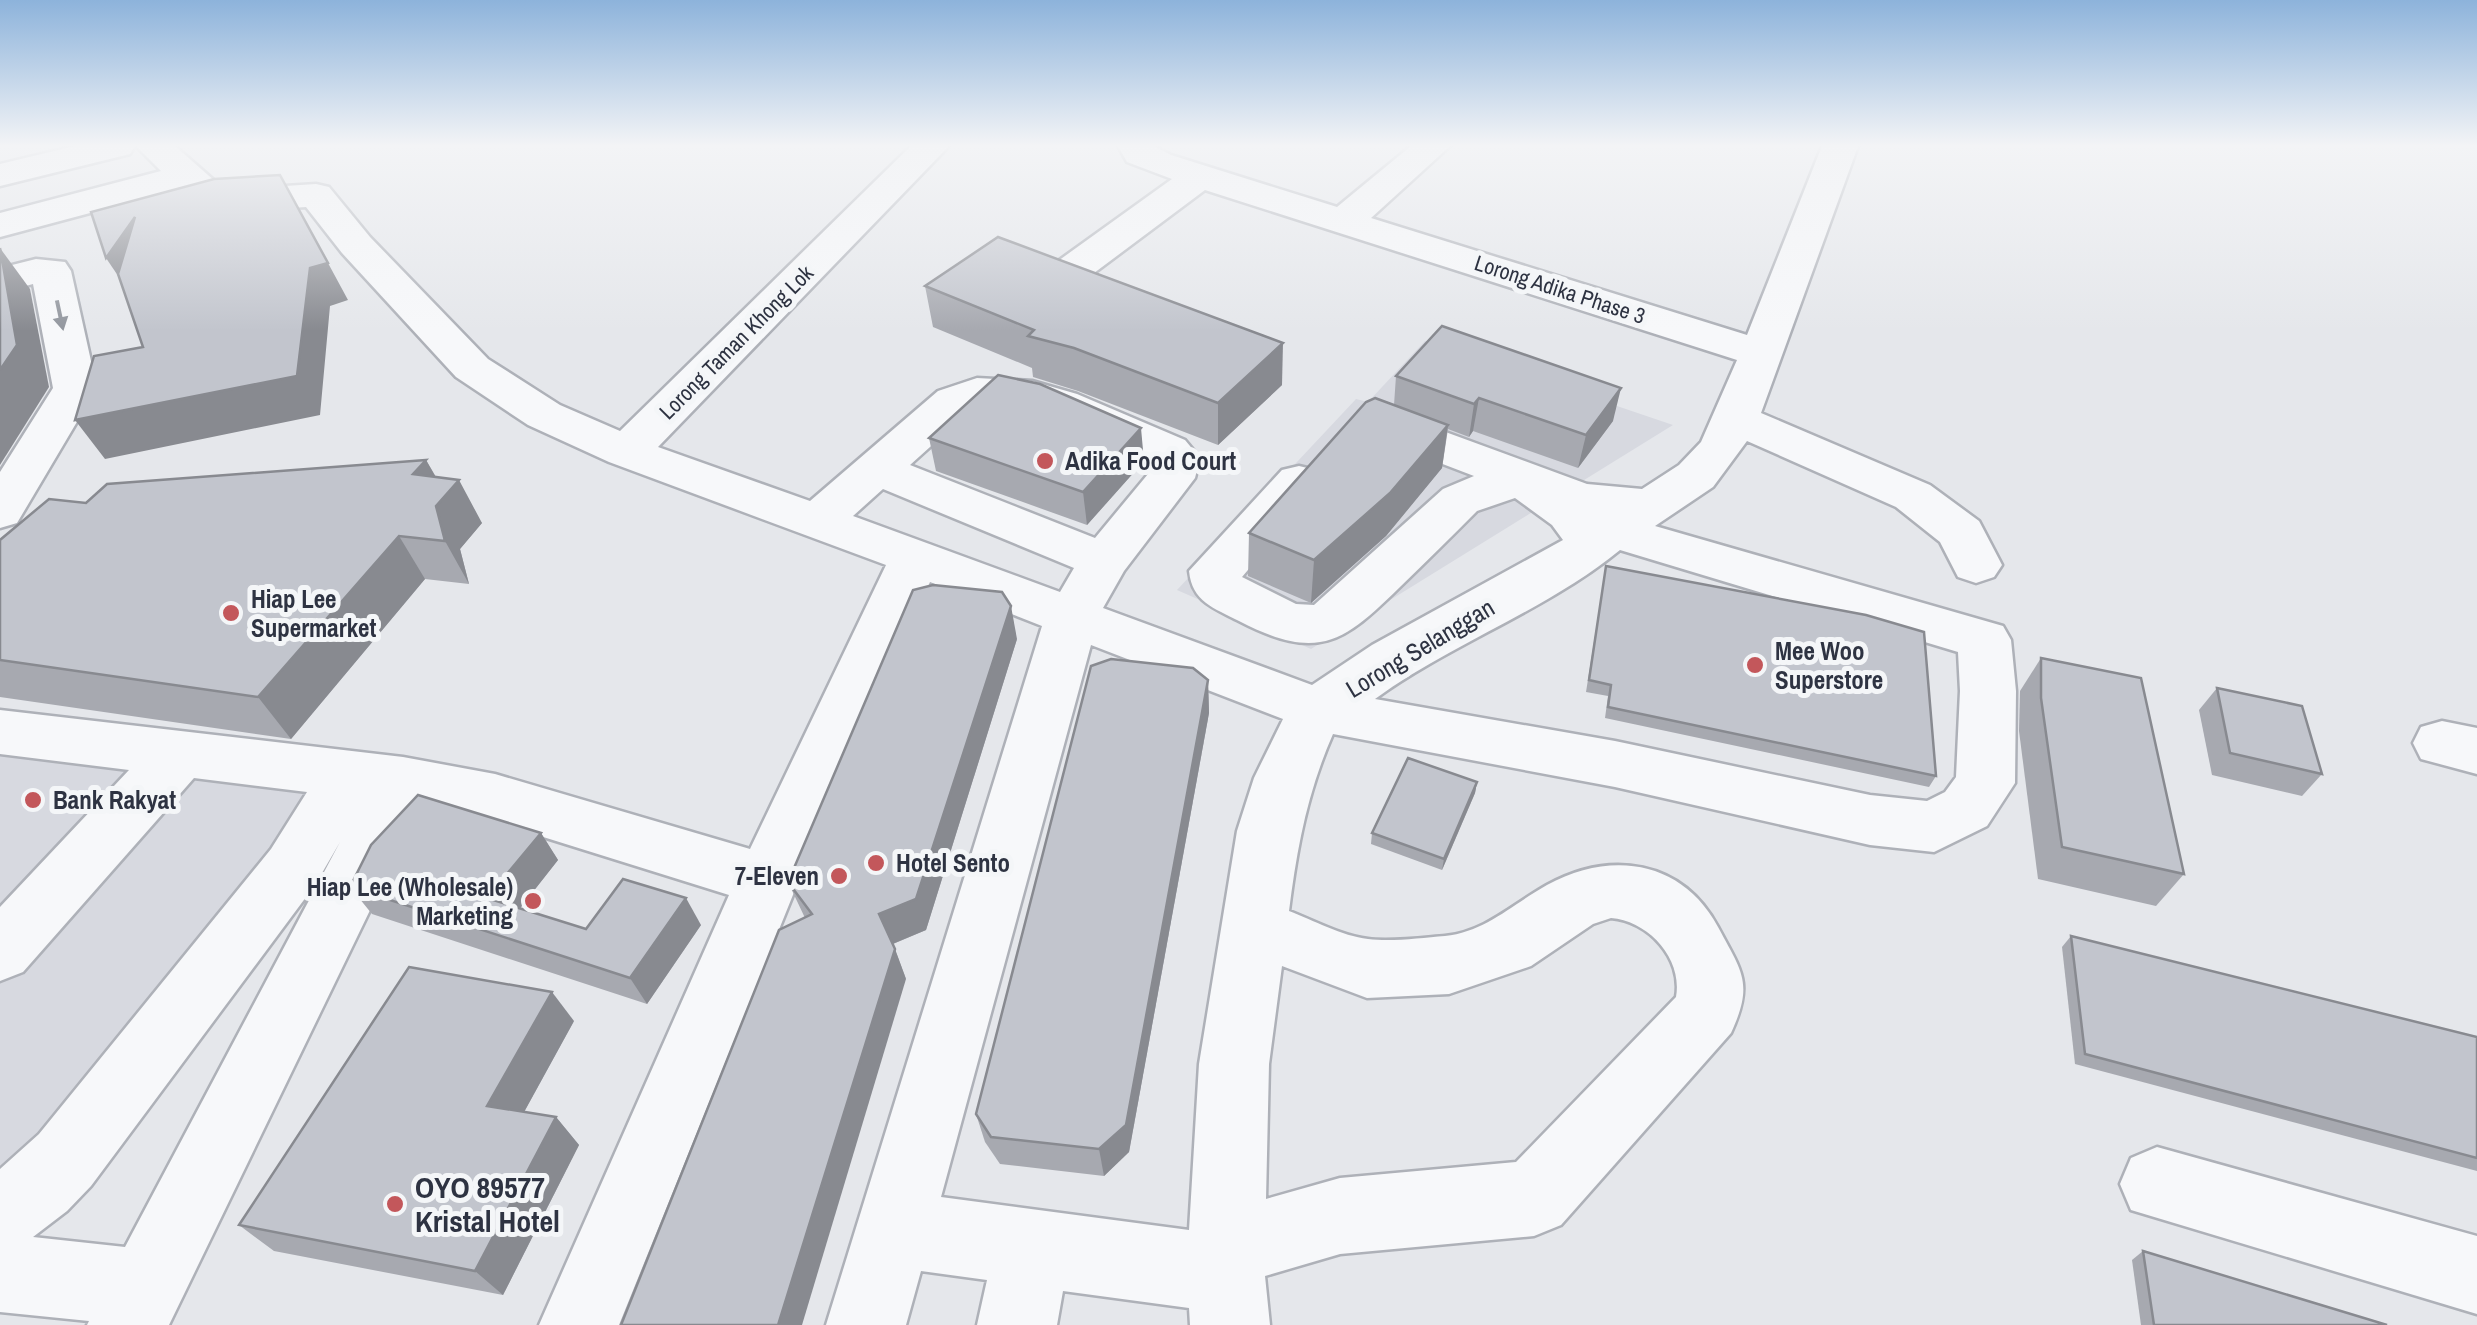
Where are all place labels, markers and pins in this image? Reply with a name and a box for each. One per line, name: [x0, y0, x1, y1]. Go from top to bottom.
place label: Adika Food Court: [1065, 444, 1236, 478]
marker: Adika Food Court: [1034, 450, 1056, 472]
place label: Hiap Lee Supermarket: [251, 582, 377, 645]
marker: Hiap Lee Supermarket: [220, 602, 242, 624]
place label: Mee Woo Superstore: [1775, 634, 1883, 697]
marker: Mee Woo Superstore: [1744, 654, 1766, 676]
place label: Bank Rakyat: [53, 783, 176, 817]
marker: Bank Rakyat: [22, 789, 44, 811]
place label: Hotel Sento: [896, 846, 1010, 880]
marker: Hotel Sento: [865, 852, 887, 874]
place label: 7-Eleven: [735, 859, 819, 893]
marker: 7-Eleven: [828, 865, 850, 887]
place label: Hiap Lee (Wholesale) Marketing: [307, 870, 513, 933]
marker: Hiap Lee (Wholesale) Marketing: [522, 890, 544, 912]
place label: OYO 89577 Kristal Hotel: [415, 1167, 560, 1241]
marker: OYO 89577 Kristal Hotel: [384, 1193, 406, 1215]

